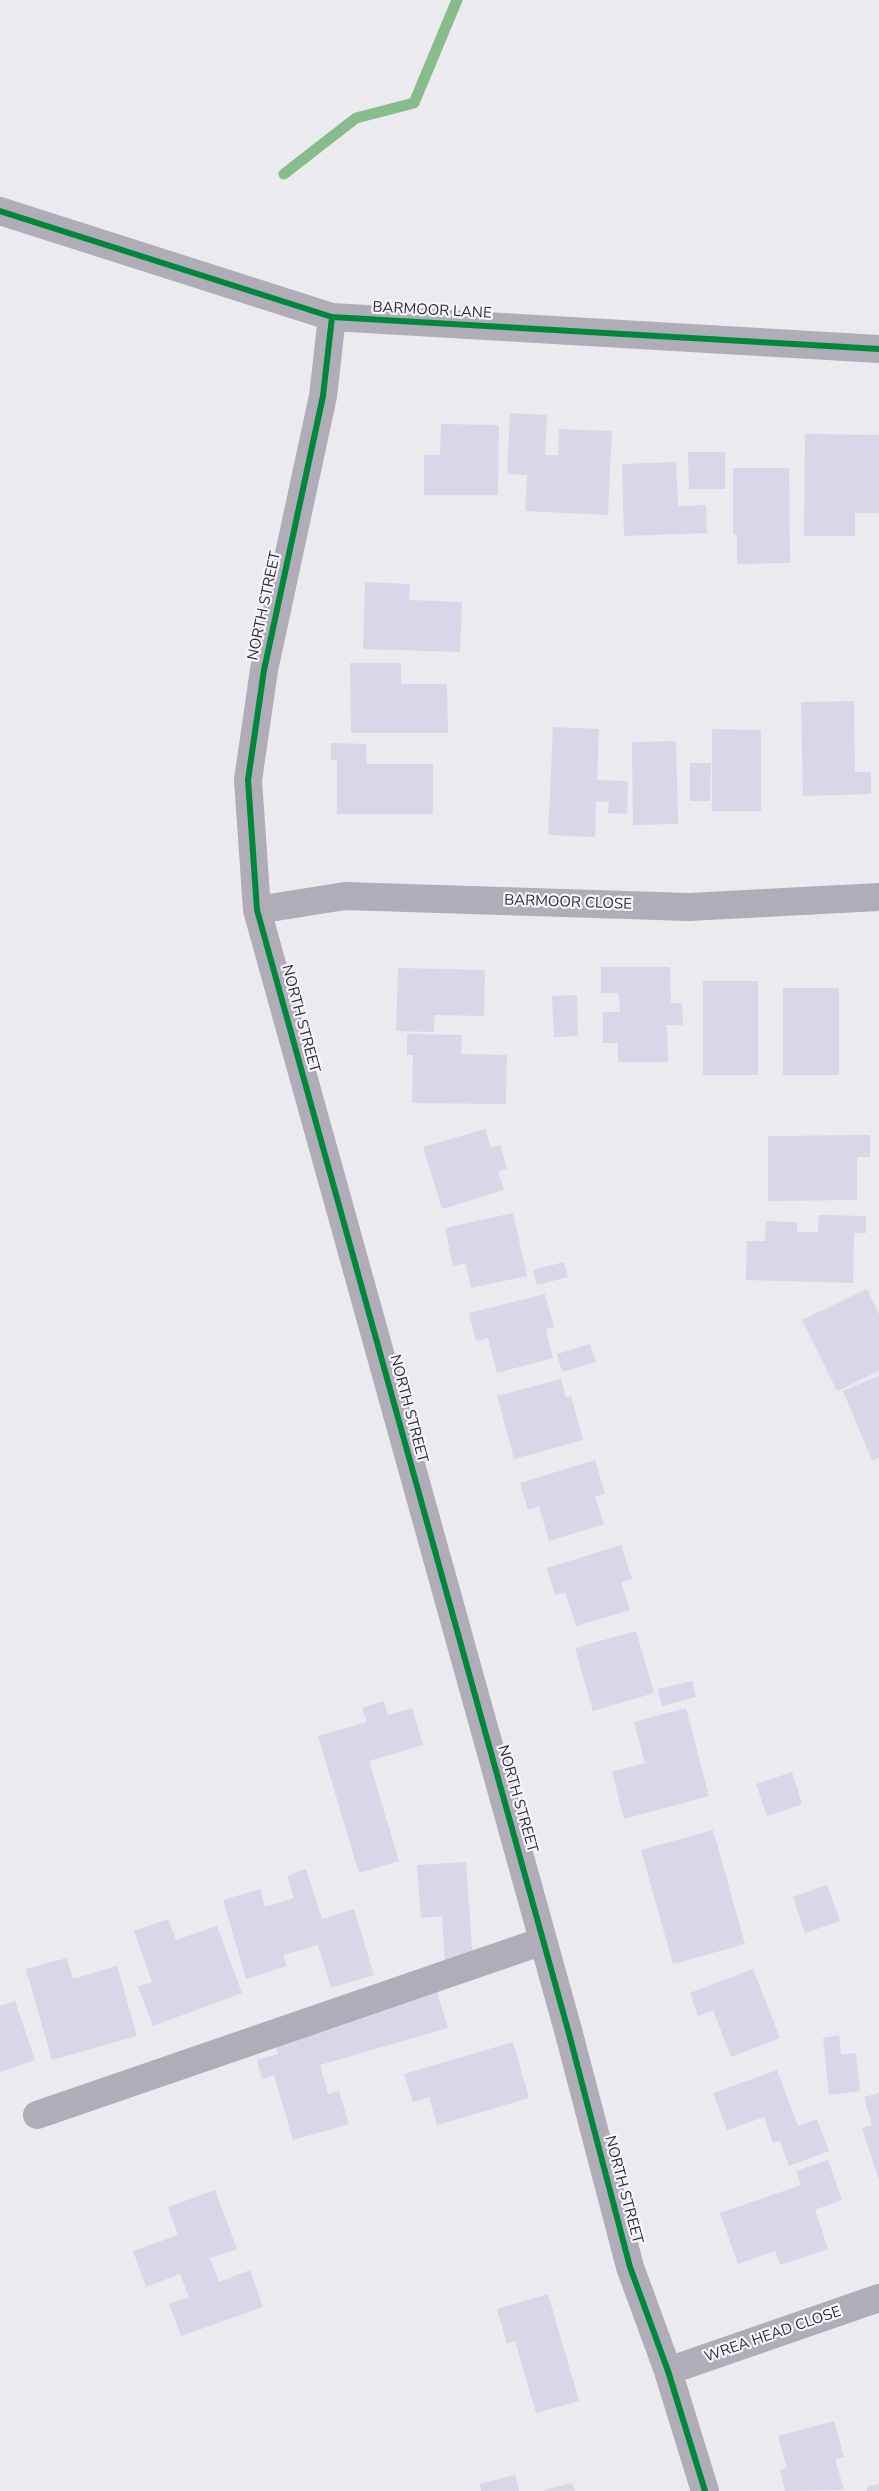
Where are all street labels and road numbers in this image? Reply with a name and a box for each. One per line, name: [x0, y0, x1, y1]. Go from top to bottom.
street label: BARMOOR LANE: [372, 299, 492, 323]
street label: NORTH STREET: [245, 550, 285, 662]
street label: BARMOOR CLOSE: [504, 892, 632, 914]
street label: NORTH STREET: [277, 963, 323, 1075]
street label: NORTH STREET: [385, 1353, 431, 1465]
street label: NORTH STREET: [493, 1743, 541, 1855]
street label: NORTH STREET: [600, 2134, 646, 2246]
street label: WREA HEAD CLOSE: [703, 2303, 843, 2367]

